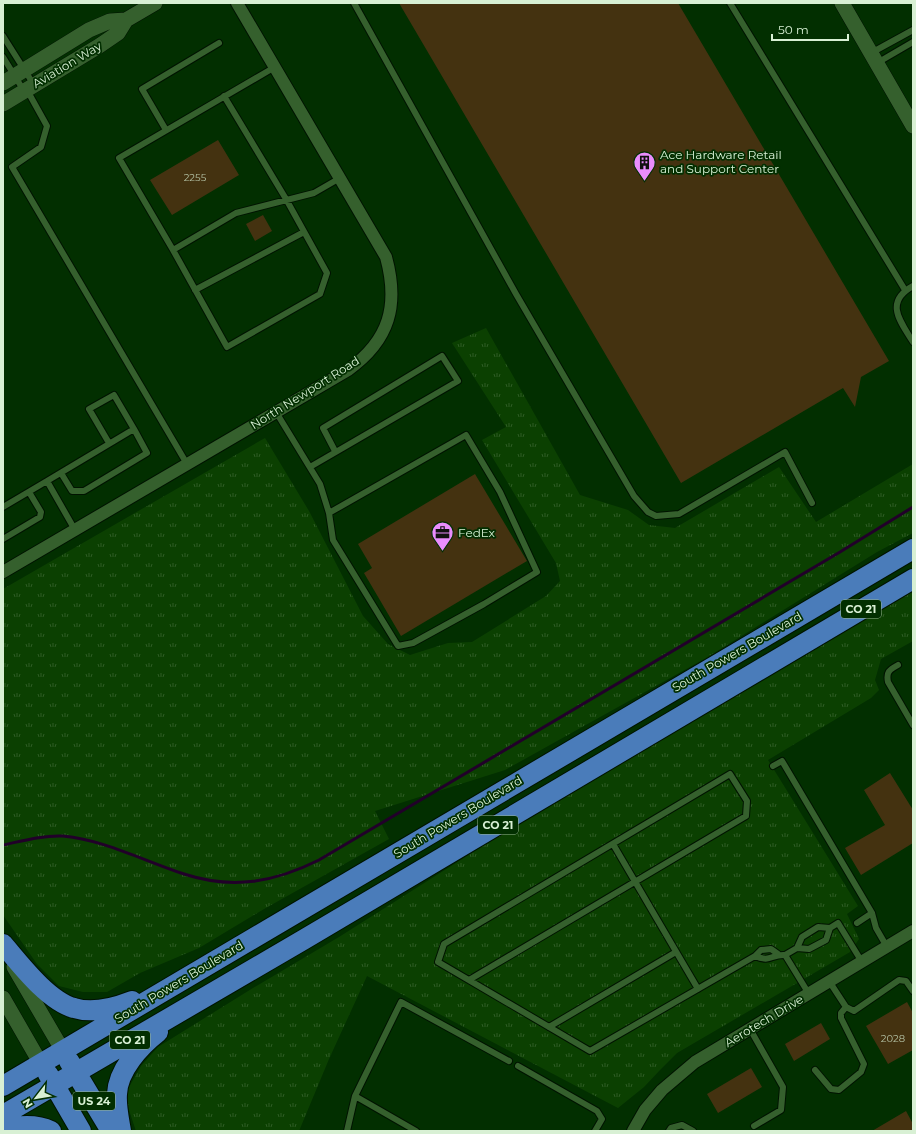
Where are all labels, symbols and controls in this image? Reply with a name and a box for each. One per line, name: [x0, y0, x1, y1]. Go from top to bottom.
scale bar: [772, 16, 848, 42]
text: 50 m: [778, 22, 809, 37]
street label: Aviation Way: [29, 38, 104, 91]
place label: Ace Hardware Retail and Support Center: [660, 147, 782, 176]
building icon: Ace Hardware Retail and Support Center: [631, 149, 657, 182]
house number: 2255: [184, 171, 207, 184]
street label: North Newport Road: [247, 353, 362, 432]
office icon: FedEx: [430, 520, 456, 553]
place label: FedEx: [458, 525, 496, 540]
road number: CO 21: [841, 600, 881, 618]
street label: South Powers Boulevard: [669, 608, 804, 695]
street label: South Powers Boulevard: [391, 772, 525, 861]
road number: CO 21: [478, 816, 518, 834]
street label: South Powers Boulevard: [112, 937, 246, 1026]
street label: Aerotech Drive: [722, 991, 806, 1050]
road number: CO 21: [110, 1031, 150, 1049]
house number: 2028: [881, 1032, 905, 1045]
north arrow: [16, 1078, 56, 1118]
road number: US 24: [73, 1092, 115, 1110]
text: N: [19, 1096, 36, 1111]

